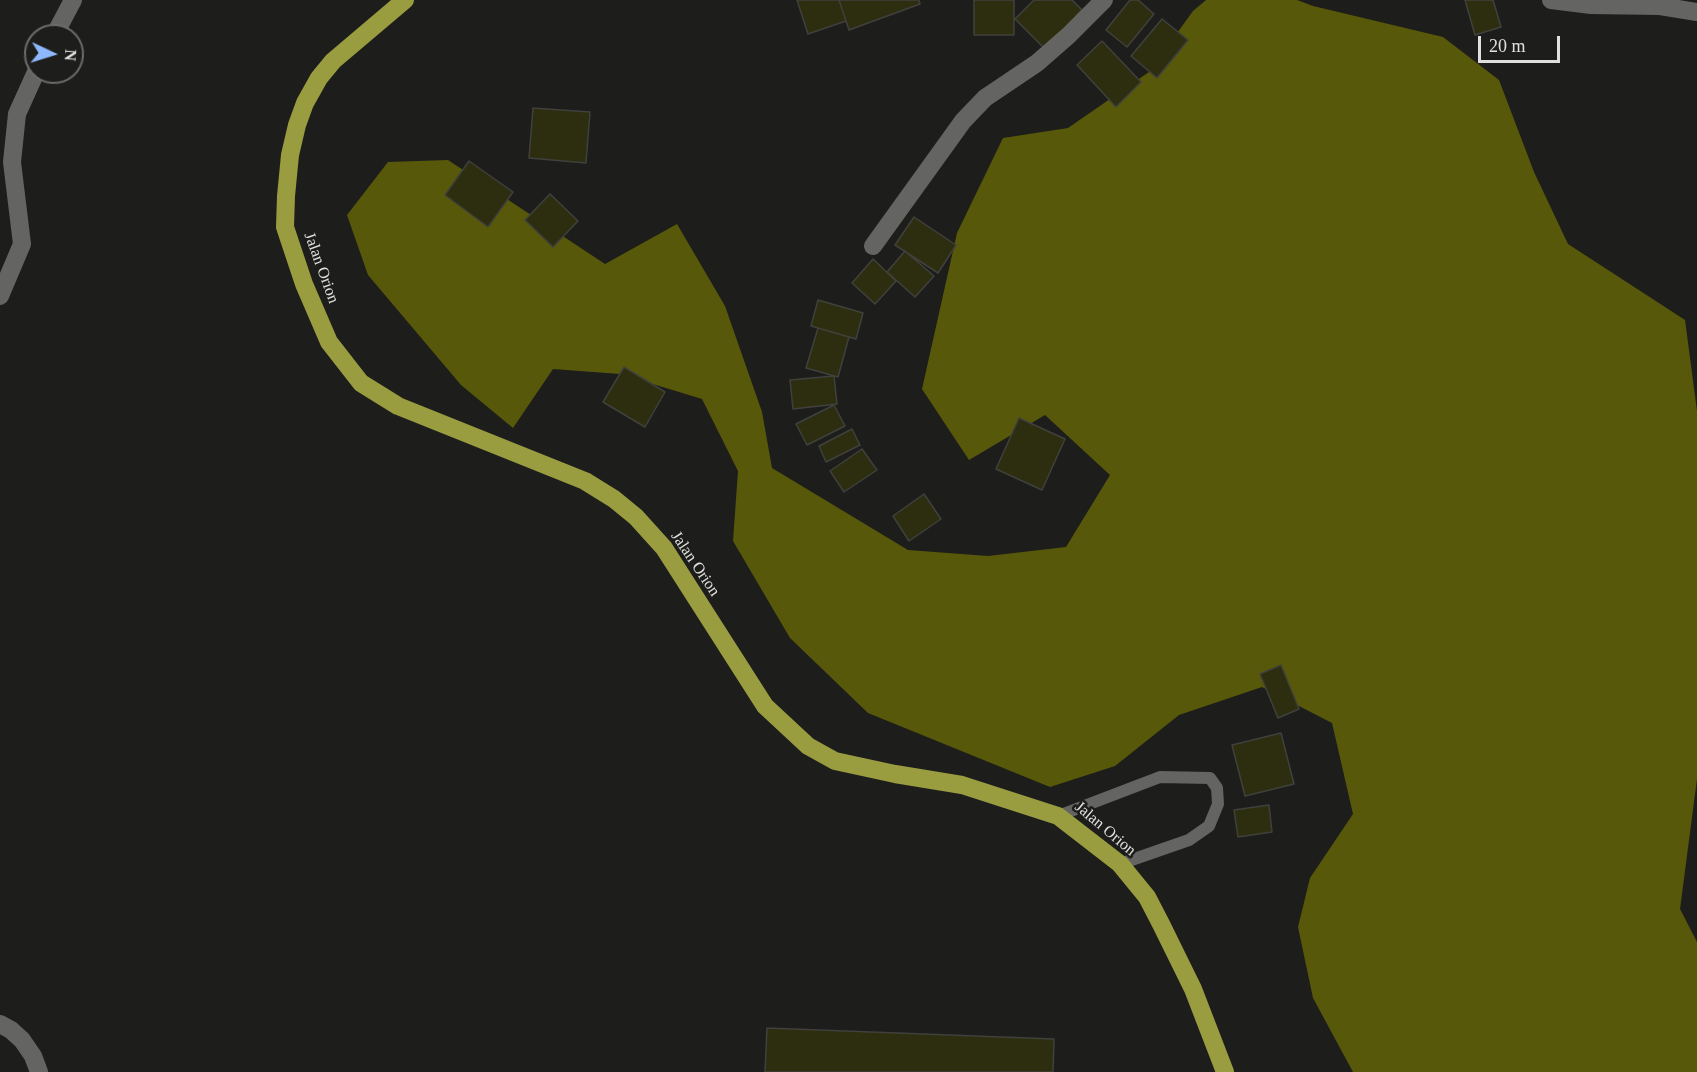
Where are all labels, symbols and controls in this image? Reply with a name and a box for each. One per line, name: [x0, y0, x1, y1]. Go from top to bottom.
north arrow: [24, 24, 84, 84]
scale bar: [1481, 24, 1564, 62]
text: 20 m: [1489, 36, 1526, 56]
text: N: [62, 49, 79, 62]
street label: Jalan Orion: [299, 230, 343, 306]
street label: Jalan Orion: [666, 528, 724, 600]
street label: Jalan Orion: [1070, 798, 1140, 860]

